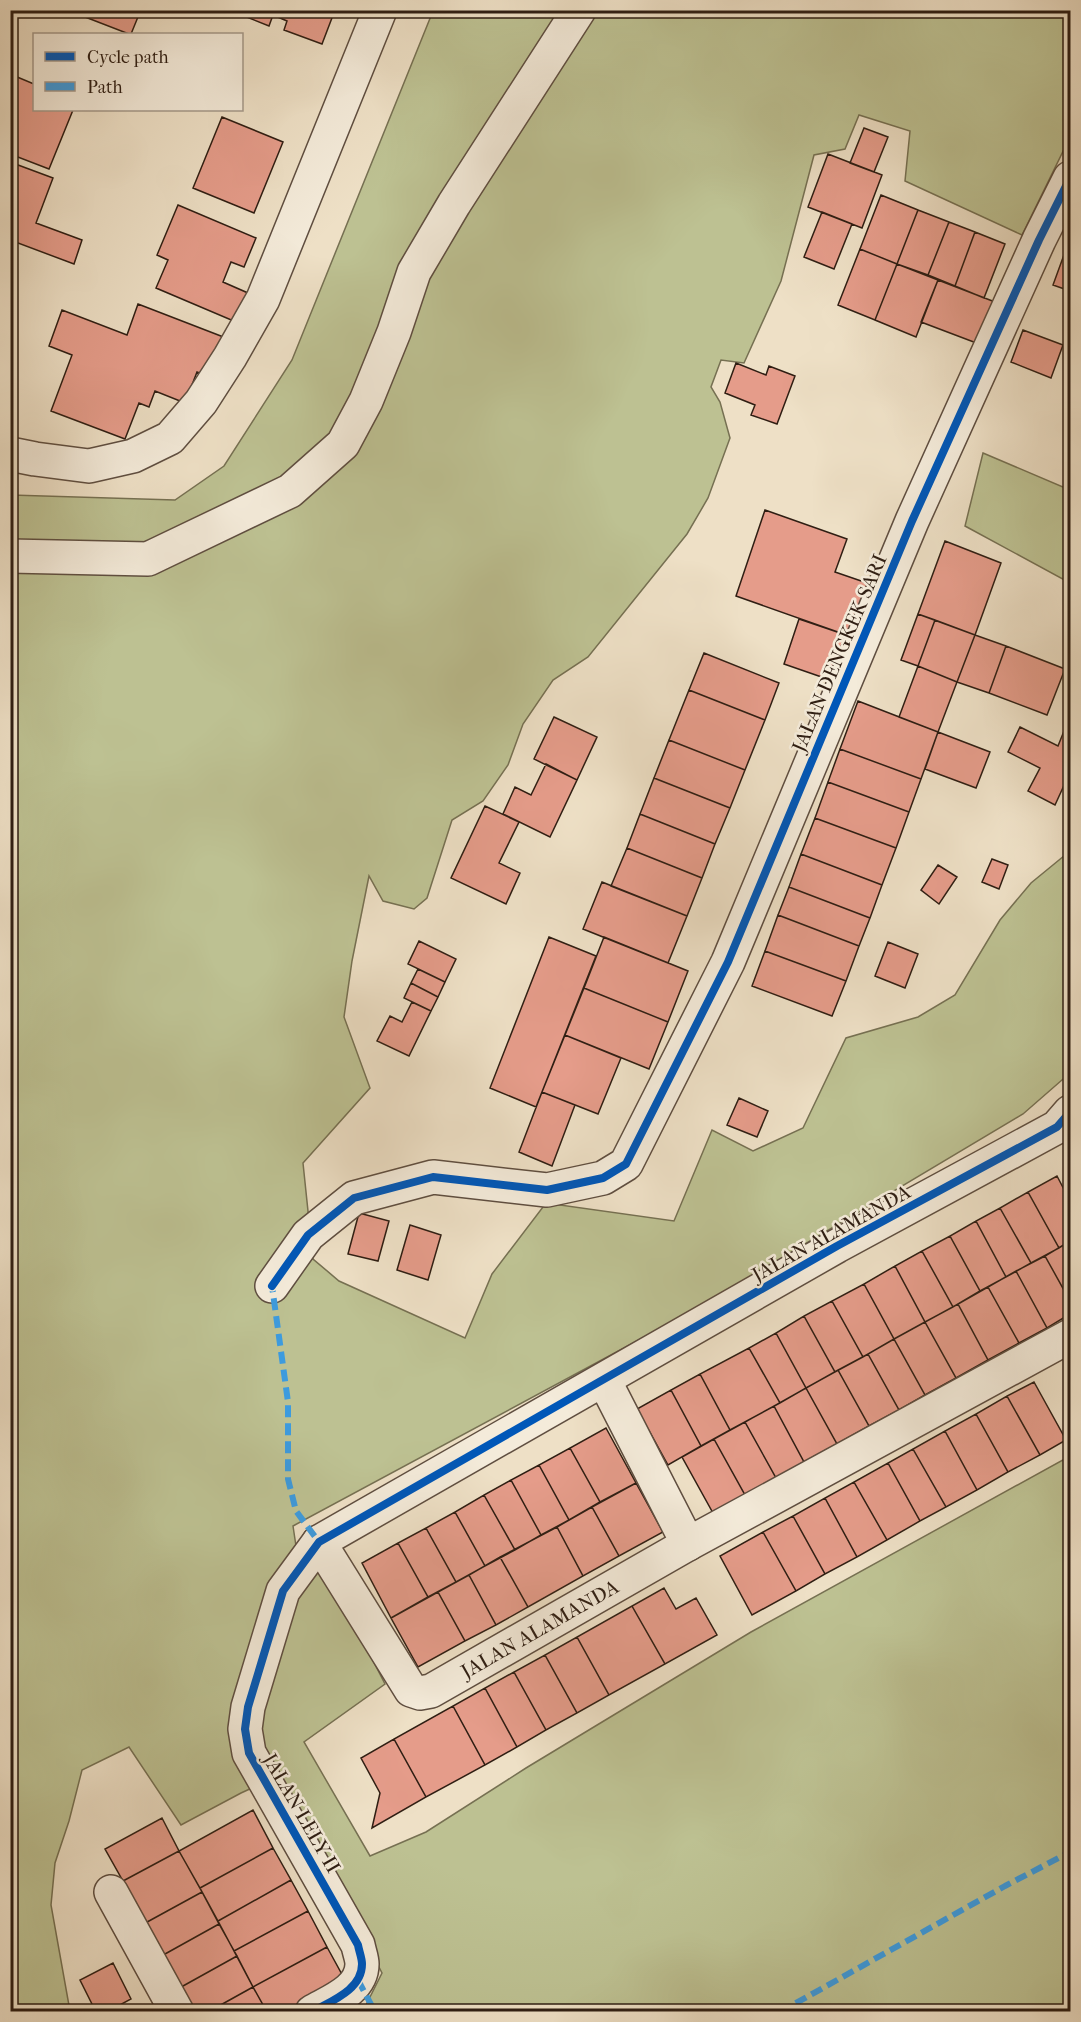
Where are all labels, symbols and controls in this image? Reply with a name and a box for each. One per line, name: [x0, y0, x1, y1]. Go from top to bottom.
legend: [33, 33, 243, 111]
text: Cycle path: [87, 47, 168, 68]
text: Path: [87, 77, 123, 98]
street label: JALAN DENGKEK SARI: [787, 551, 892, 757]
street label: JALAN ALAMANDA: [746, 1180, 915, 1288]
street label: JALAN ALAMANDA: [455, 1575, 624, 1684]
street label: JALAN LELY II: [257, 1748, 345, 1877]

